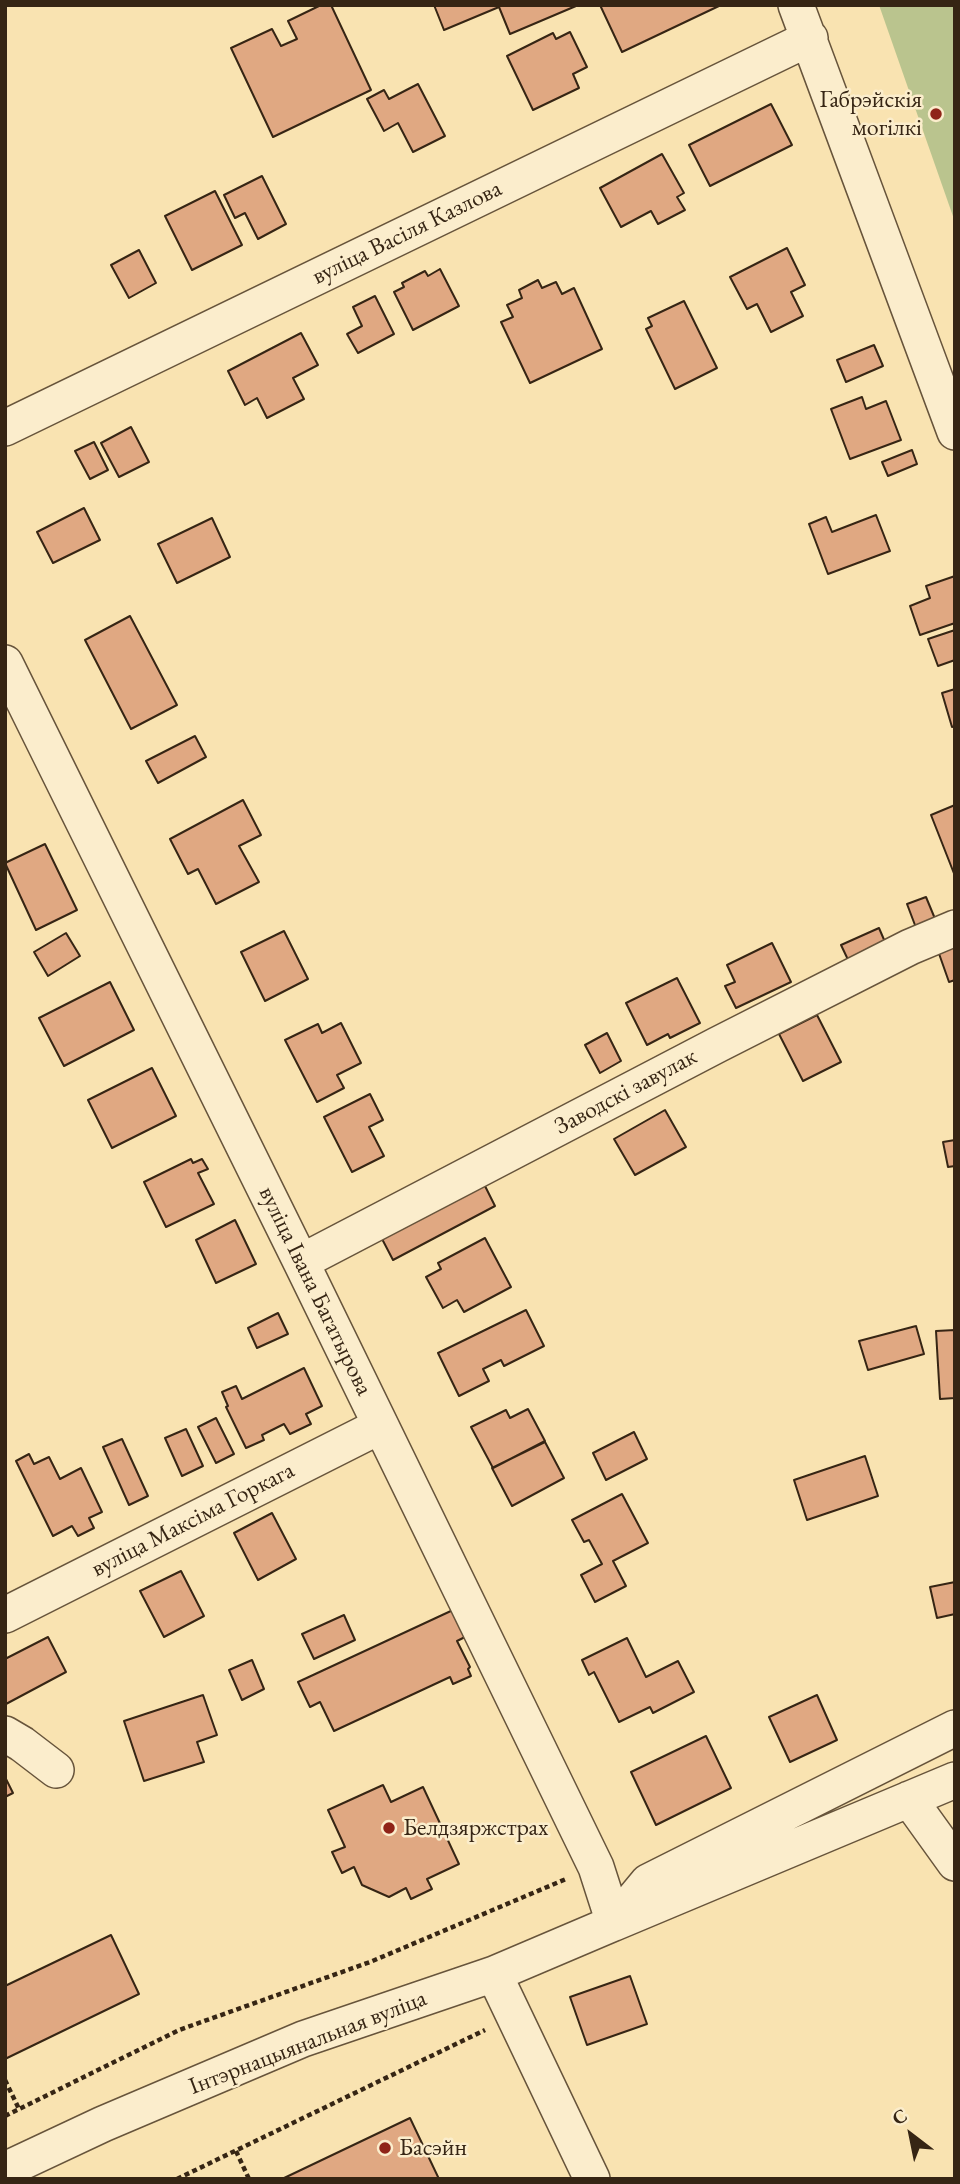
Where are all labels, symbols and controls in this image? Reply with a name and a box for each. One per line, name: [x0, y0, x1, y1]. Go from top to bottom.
place label: Габрэйскія могілкі: [820, 86, 922, 142]
marker: Габрэйскія могілкі: [928, 106, 944, 122]
street label: вуліца Васіля Казлова: [307, 175, 507, 291]
street label: Заводскі завулак: [550, 1042, 702, 1142]
street label: вуліца Івана Багатырова: [252, 1182, 378, 1400]
street label: вуліца Максіма Горкага: [87, 1456, 299, 1584]
place label: Белдзяржстрах: [403, 1814, 548, 1842]
marker: Белдзяржстрах: [381, 1820, 397, 1836]
street label: Інтэрнацыянальная вуліца: [185, 1984, 431, 2102]
north arrow: [876, 2100, 946, 2170]
text: С: [887, 2103, 912, 2131]
place label: Басэйн: [399, 2134, 467, 2162]
marker: Басэйн: [377, 2140, 393, 2156]

